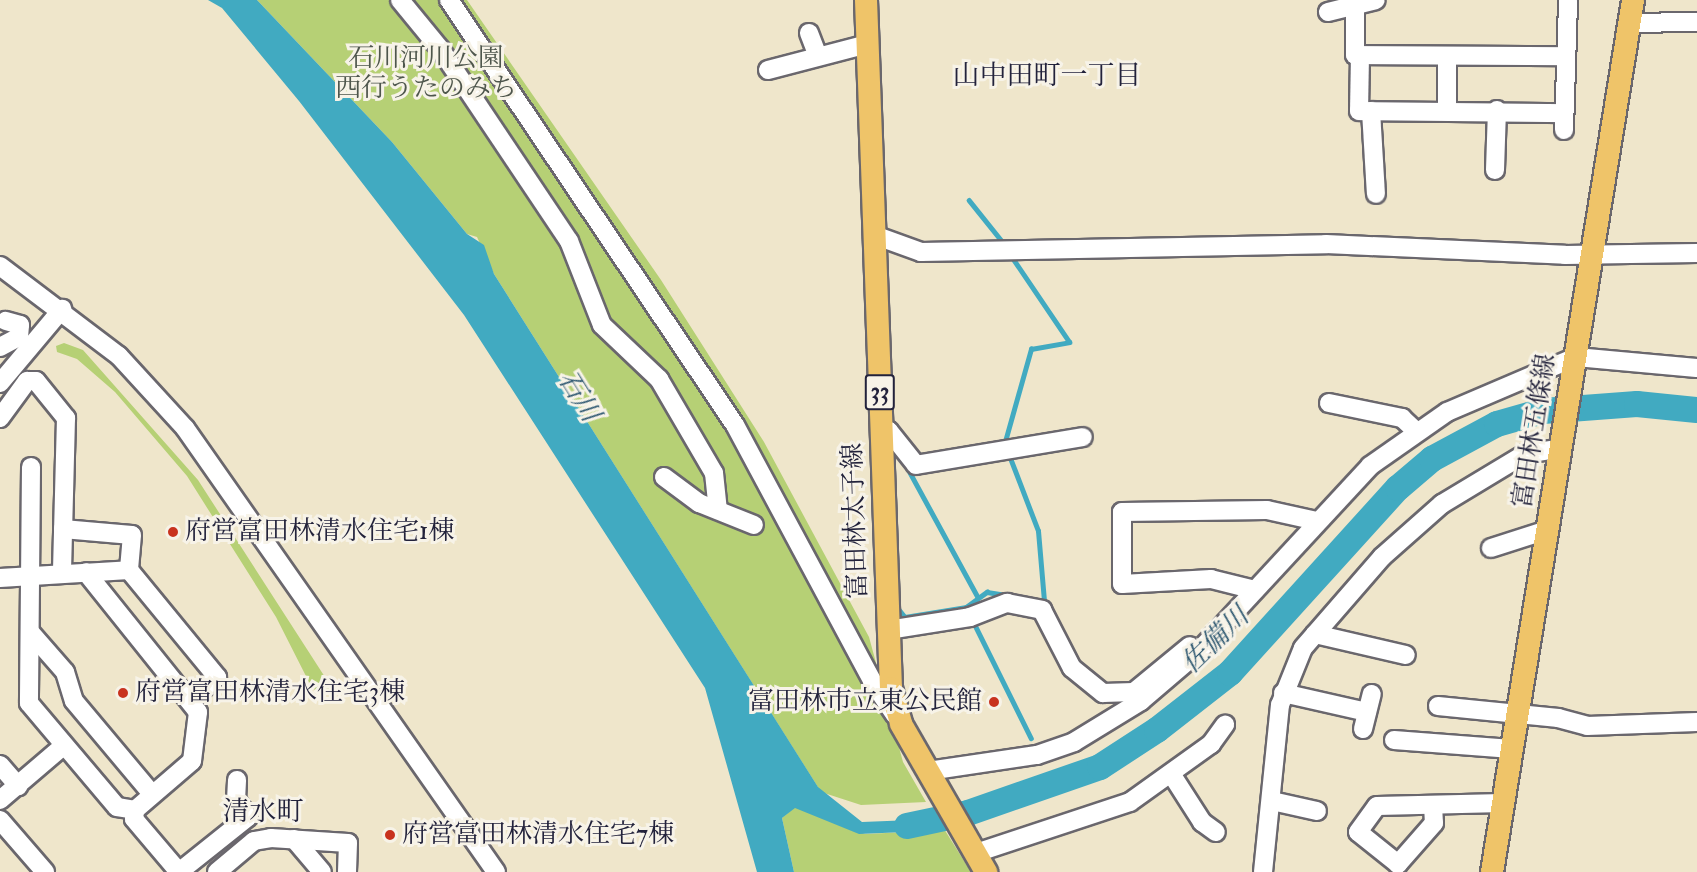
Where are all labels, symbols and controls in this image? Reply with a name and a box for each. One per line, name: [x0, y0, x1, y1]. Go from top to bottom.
park label: 石川河川公園 西行うたのみち: [335, 43, 517, 104]
district label: 山中田町一丁目: [953, 60, 1141, 92]
street label: 富田林五條線: [1507, 352, 1563, 510]
water label: 石川: [551, 365, 607, 427]
road number: 33: [864, 371, 896, 413]
street label: 富田林太子線: [838, 443, 874, 599]
place label: 府営富田林清水住宅1棟: [185, 516, 454, 548]
marker: 府営富田林清水住宅1棟: [166, 525, 180, 539]
water label: 佐備川: [1175, 600, 1255, 680]
place label: 府営富田林清水住宅3棟: [135, 677, 405, 709]
marker: 府営富田林清水住宅3棟: [116, 686, 130, 700]
place label: 富田林市立東公民館: [748, 686, 982, 718]
marker: 富田林市立東公民館: [987, 695, 1001, 709]
district label: 清水町: [223, 796, 303, 828]
place label: 府営富田林清水住宅7棟: [402, 819, 674, 851]
marker: 府営富田林清水住宅7棟: [383, 828, 397, 842]

